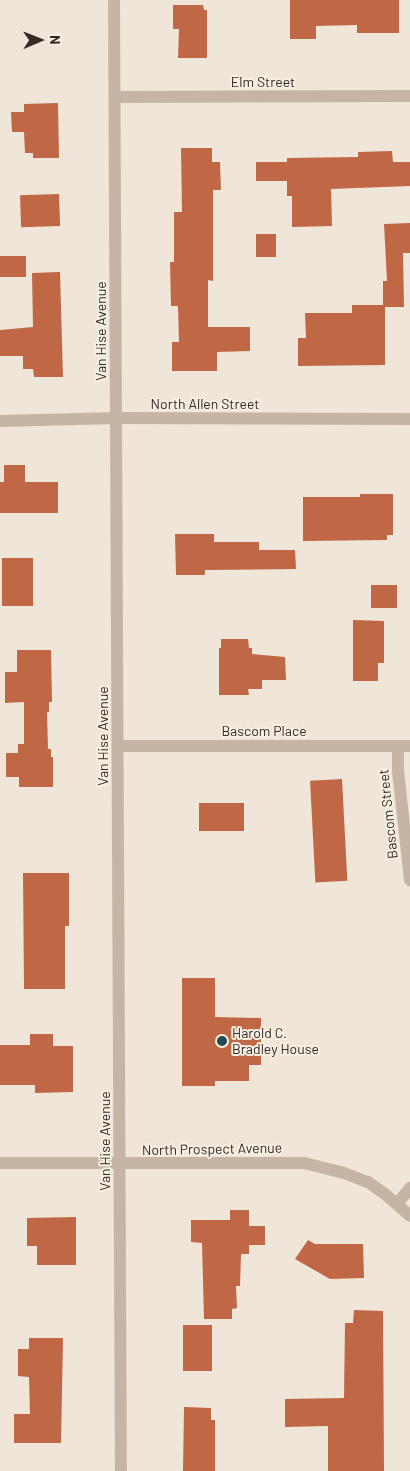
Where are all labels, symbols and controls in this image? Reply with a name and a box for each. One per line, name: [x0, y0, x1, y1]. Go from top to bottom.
north arrow: [15, 15, 65, 65]
text: N: [47, 35, 64, 45]
street label: Elm Street: [231, 74, 295, 90]
street label: Van Hise Avenue: [93, 281, 109, 381]
street label: North Allen Street: [151, 396, 259, 412]
street label: Van Hise Avenue: [95, 686, 111, 786]
street label: Bascom Place: [221, 723, 307, 739]
street label: Bascom Street: [375, 768, 401, 860]
place label: Harold C. Bradley House: [232, 1025, 319, 1058]
marker: Harold C. Bradley House: [216, 1035, 228, 1047]
street label: Van Hise Avenue: [97, 1091, 113, 1191]
street label: North Prospect Avenue: [142, 1139, 282, 1159]

